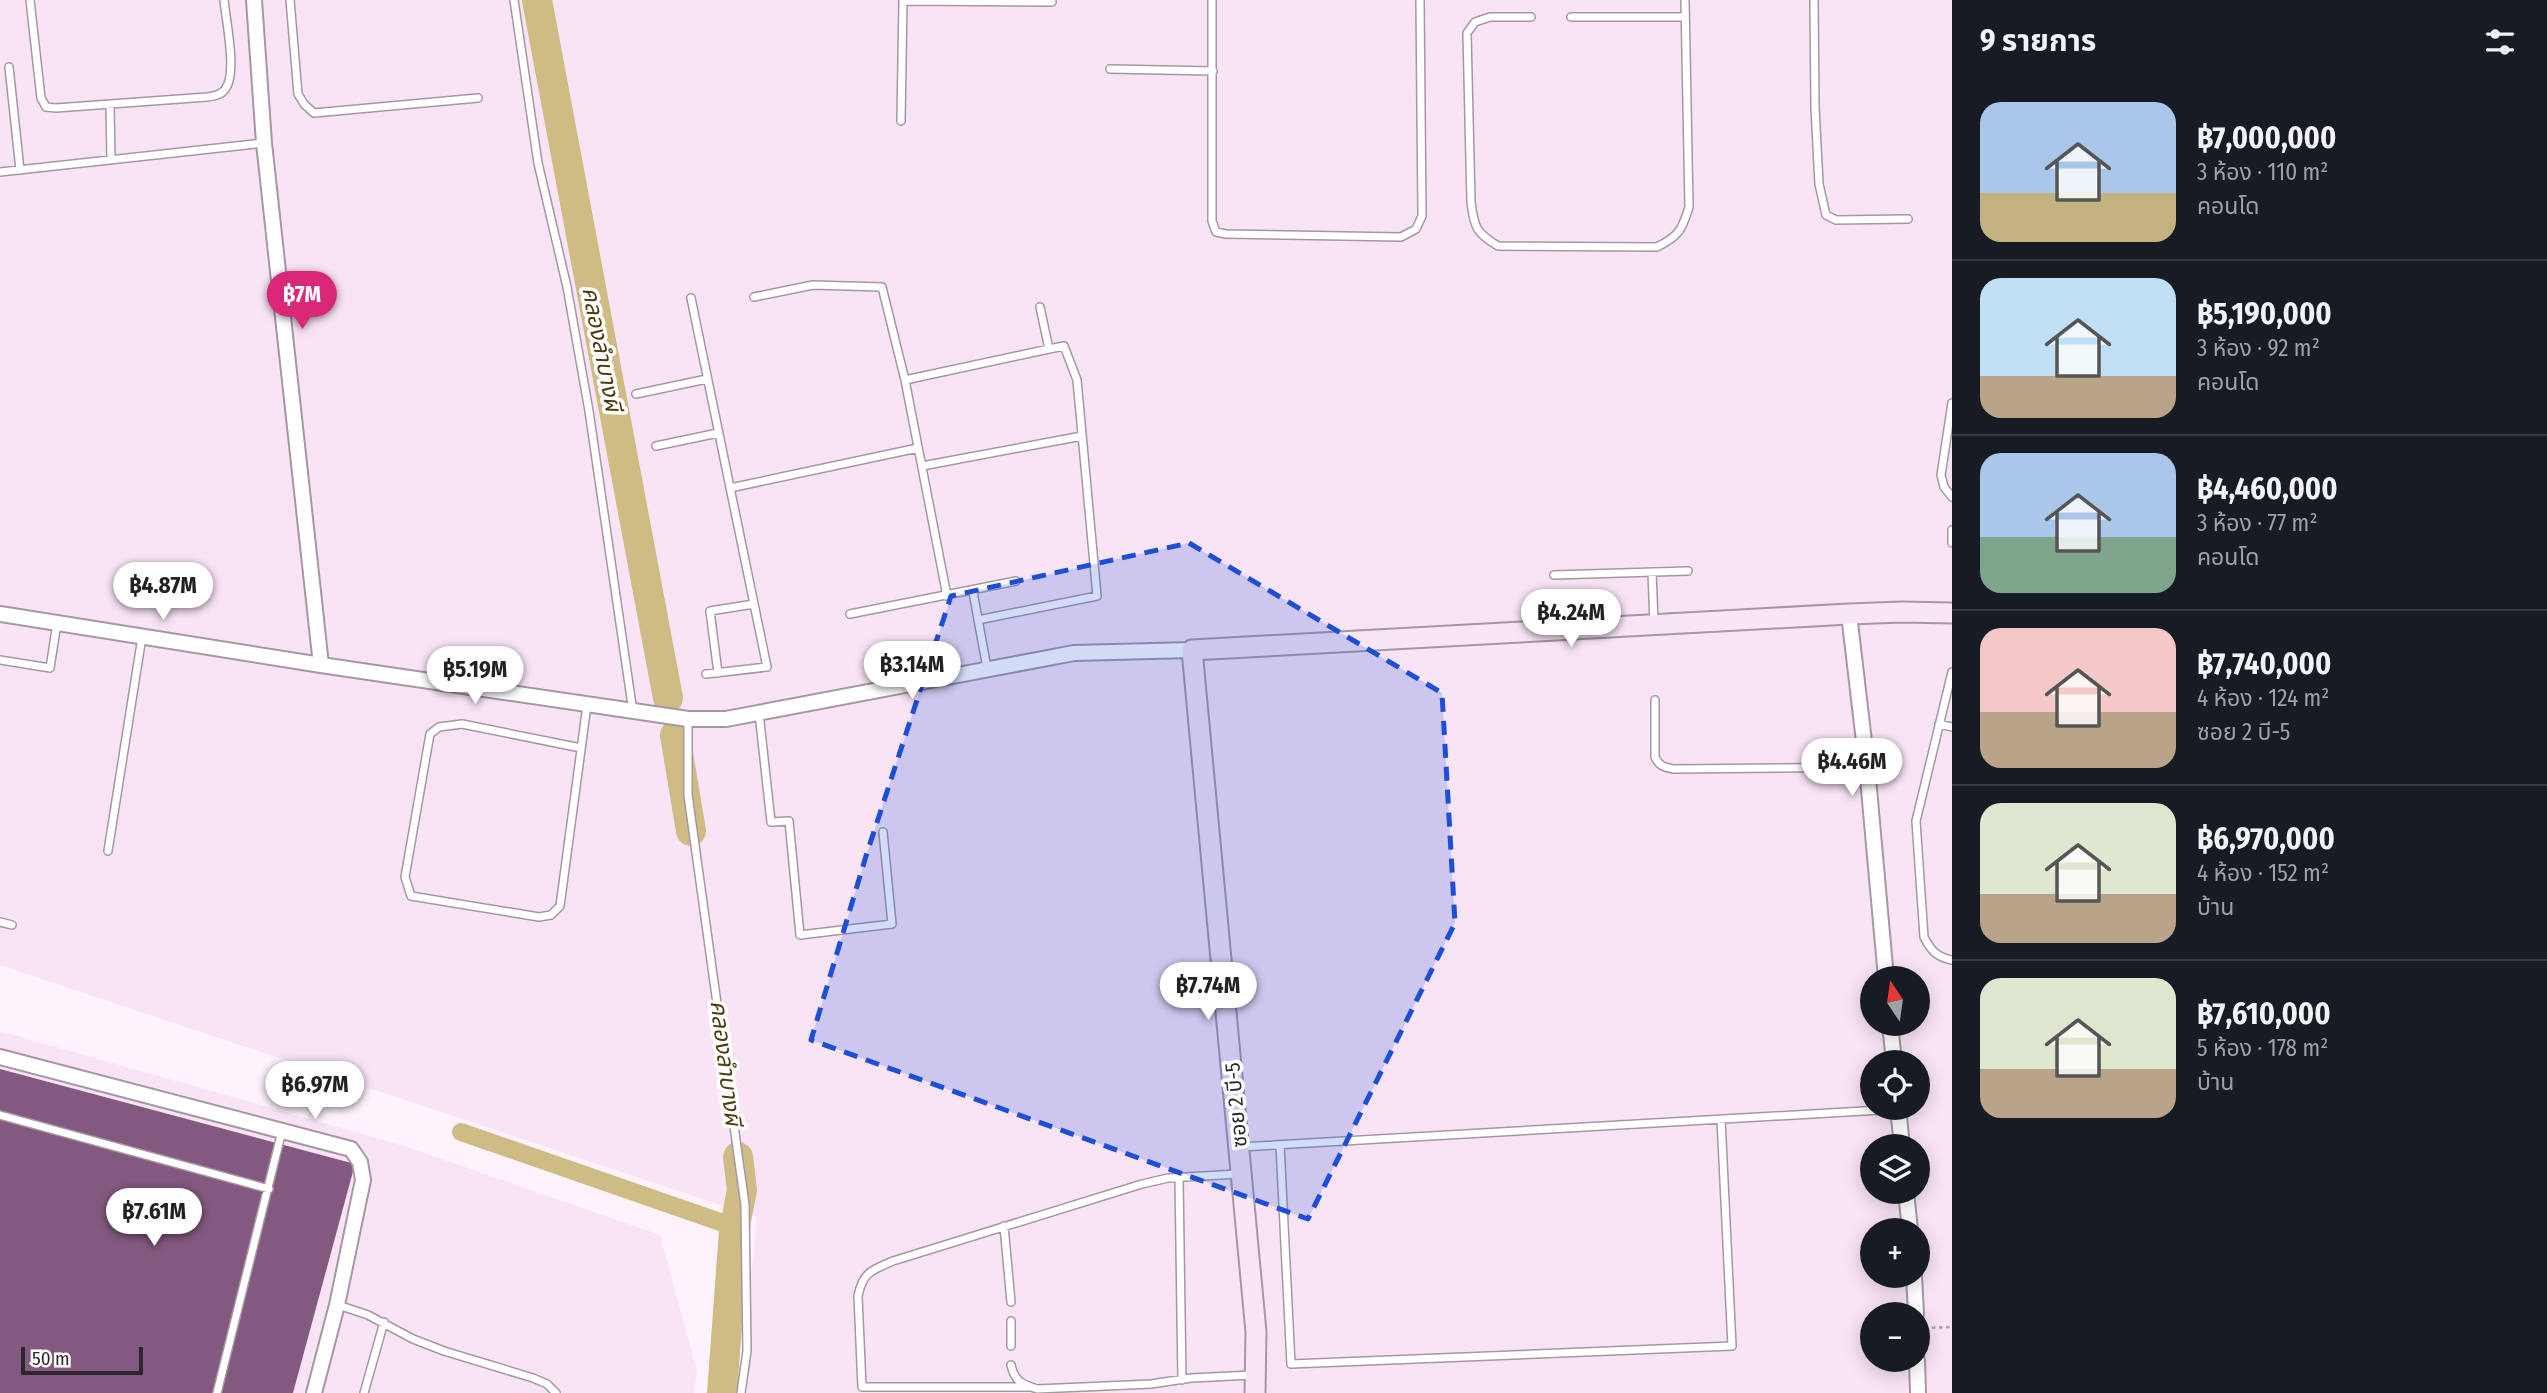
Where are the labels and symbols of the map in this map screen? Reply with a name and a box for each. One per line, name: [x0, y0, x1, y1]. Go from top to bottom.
pin: ฿7M: [268, 272, 336, 331]
water label: คลองลำบางผี: [576, 285, 628, 416]
pin: ฿4.87M: [106, 562, 220, 622]
pin: ฿4.24M: [1514, 590, 1628, 649]
pin: ฿3.14M: [855, 642, 969, 701]
pin: ฿5.19M: [418, 646, 532, 706]
pin: ฿4.46M: [1795, 738, 1909, 798]
pin: ฿7.74M: [1151, 962, 1265, 1022]
north arrow: [1860, 966, 1930, 1036]
water label: คลองลำบางผี: [704, 999, 748, 1130]
street label: ซอย 2 บี-5: [1219, 1061, 1253, 1149]
pin: ฿6.97M: [258, 1062, 372, 1121]
pin: ฿7.61M: [97, 1188, 211, 1248]
scale bar: [21, 1344, 144, 1376]

